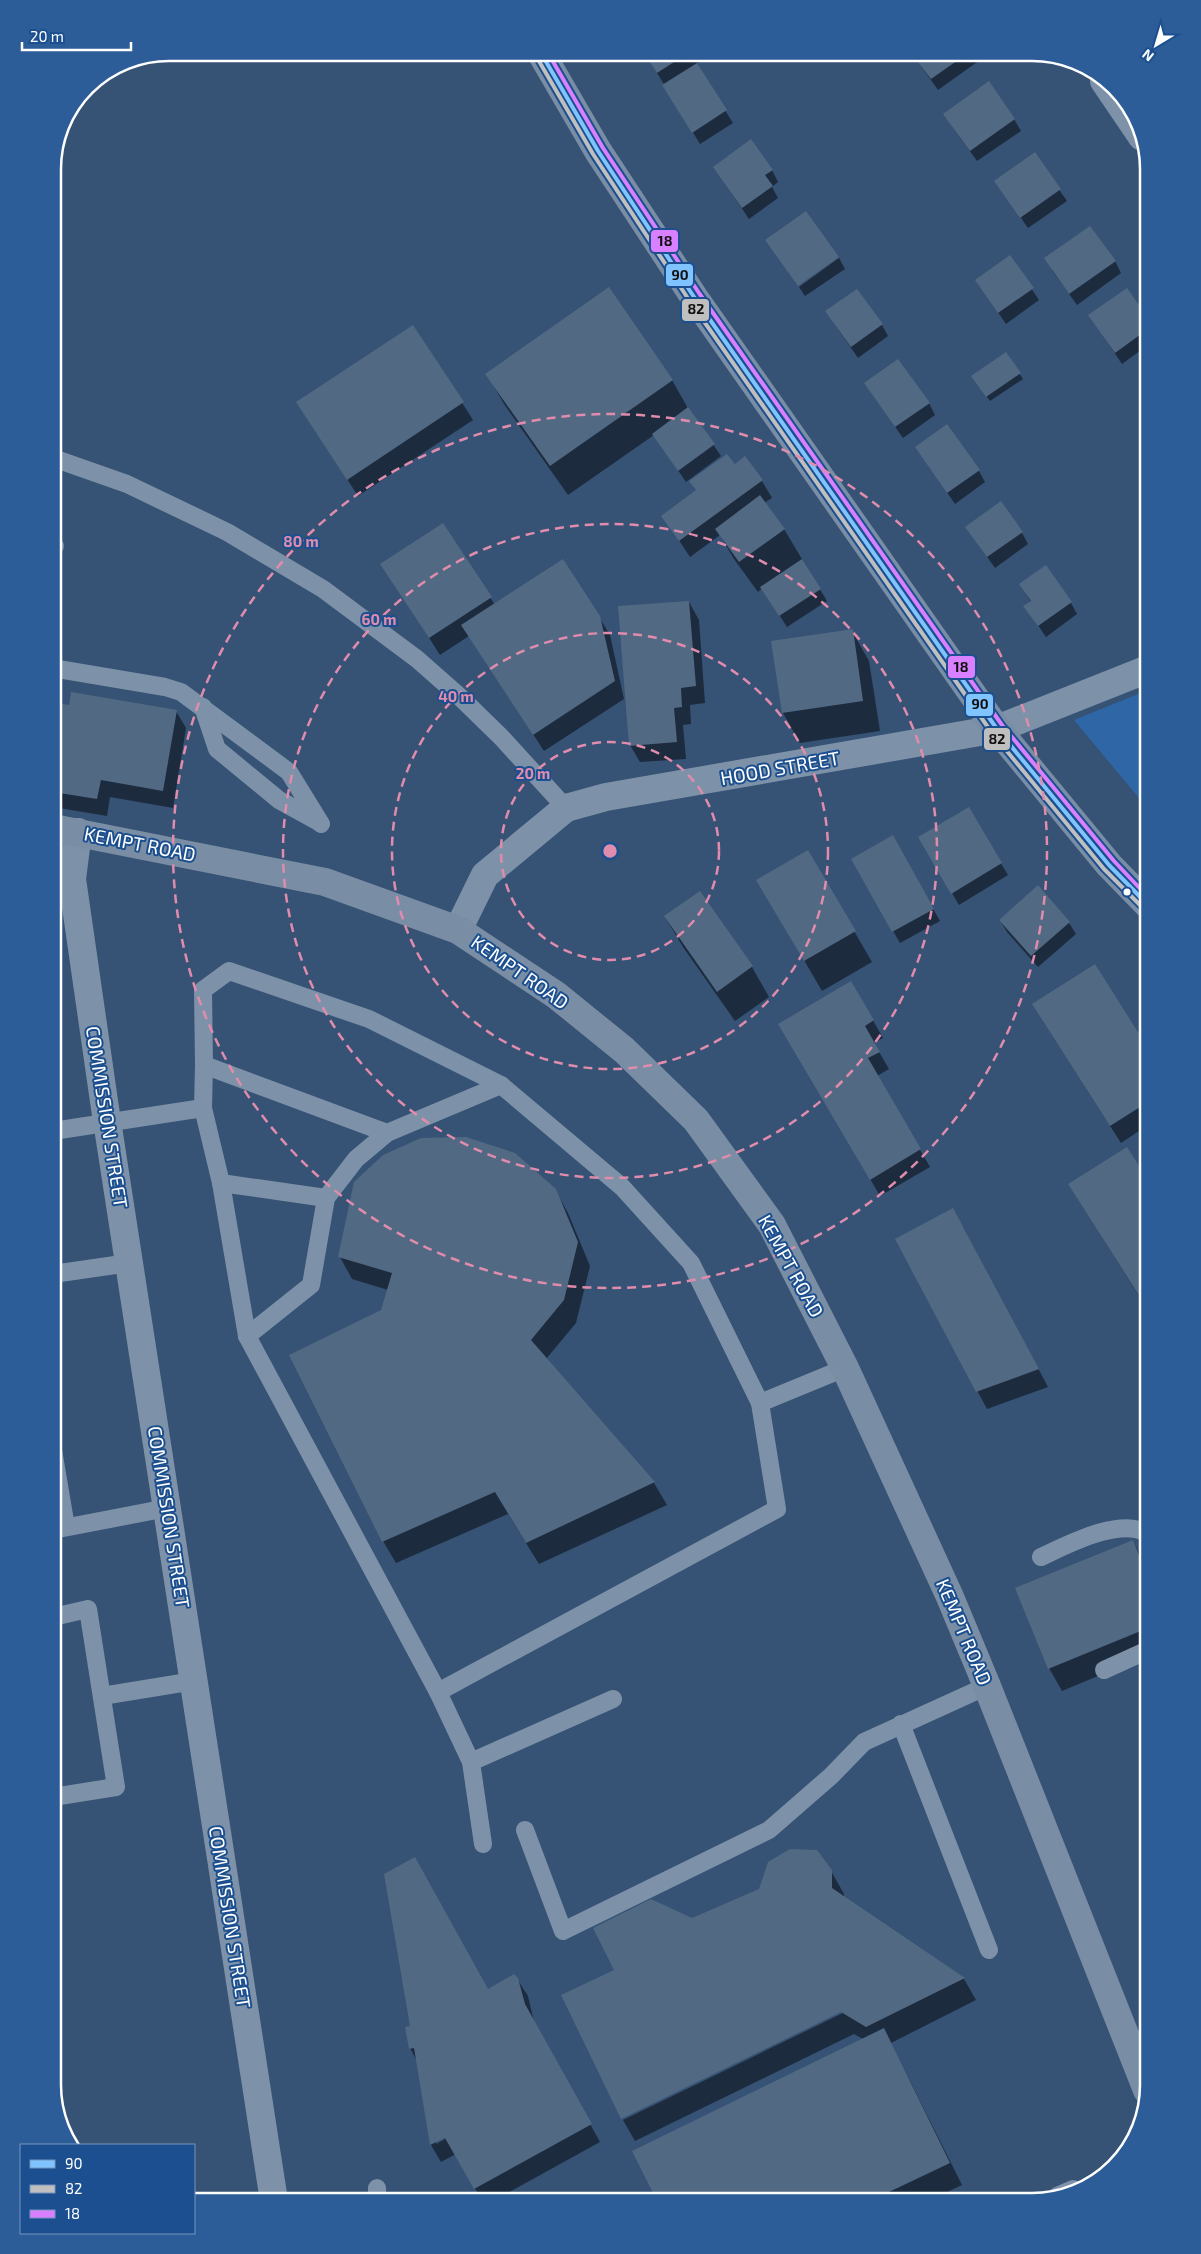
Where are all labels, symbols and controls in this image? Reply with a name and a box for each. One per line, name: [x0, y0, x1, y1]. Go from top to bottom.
scale bar: [22, 20, 131, 52]
north arrow: [1131, 20, 1181, 70]
text: 20 m: [30, 27, 64, 45]
text: N: [1138, 46, 1157, 65]
line badge: 18: [650, 229, 679, 253]
text: 18: [658, 232, 672, 249]
line badge: 90: [665, 263, 694, 287]
text: 90: [671, 266, 689, 283]
line badge: 82: [681, 298, 710, 322]
text: 82: [688, 300, 704, 317]
text: 80 m: [283, 532, 319, 550]
text: 60 m: [362, 610, 396, 628]
line badge: 18: [947, 655, 976, 679]
text: 18: [954, 658, 968, 675]
text: 40 m: [438, 687, 474, 705]
line badge: 90: [965, 693, 994, 717]
text: 90: [971, 695, 989, 712]
line badge: 82: [983, 727, 1011, 751]
text: 82: [989, 730, 1005, 747]
street label: HOOD STREET: [718, 746, 841, 789]
text: 20 m: [516, 764, 550, 782]
street label: KEMPT ROAD: [82, 821, 198, 866]
centre of rings: [601, 842, 619, 860]
unlabelled marker: [1122, 887, 1132, 897]
street label: KEMPT ROAD: [467, 930, 573, 1013]
street label: COMMISSION STREET: [82, 1024, 133, 1210]
street label: KEMPT ROAD: [754, 1211, 829, 1321]
street label: COMMISSION STREET: [144, 1424, 195, 1610]
street label: KEMPT ROAD: [932, 1575, 997, 1688]
street label: COMMISSION STREET: [205, 1824, 256, 2010]
legend: [20, 2144, 195, 2234]
text: 90: [65, 2154, 83, 2172]
text: 82: [65, 2179, 83, 2197]
text: 18: [65, 2204, 80, 2222]

